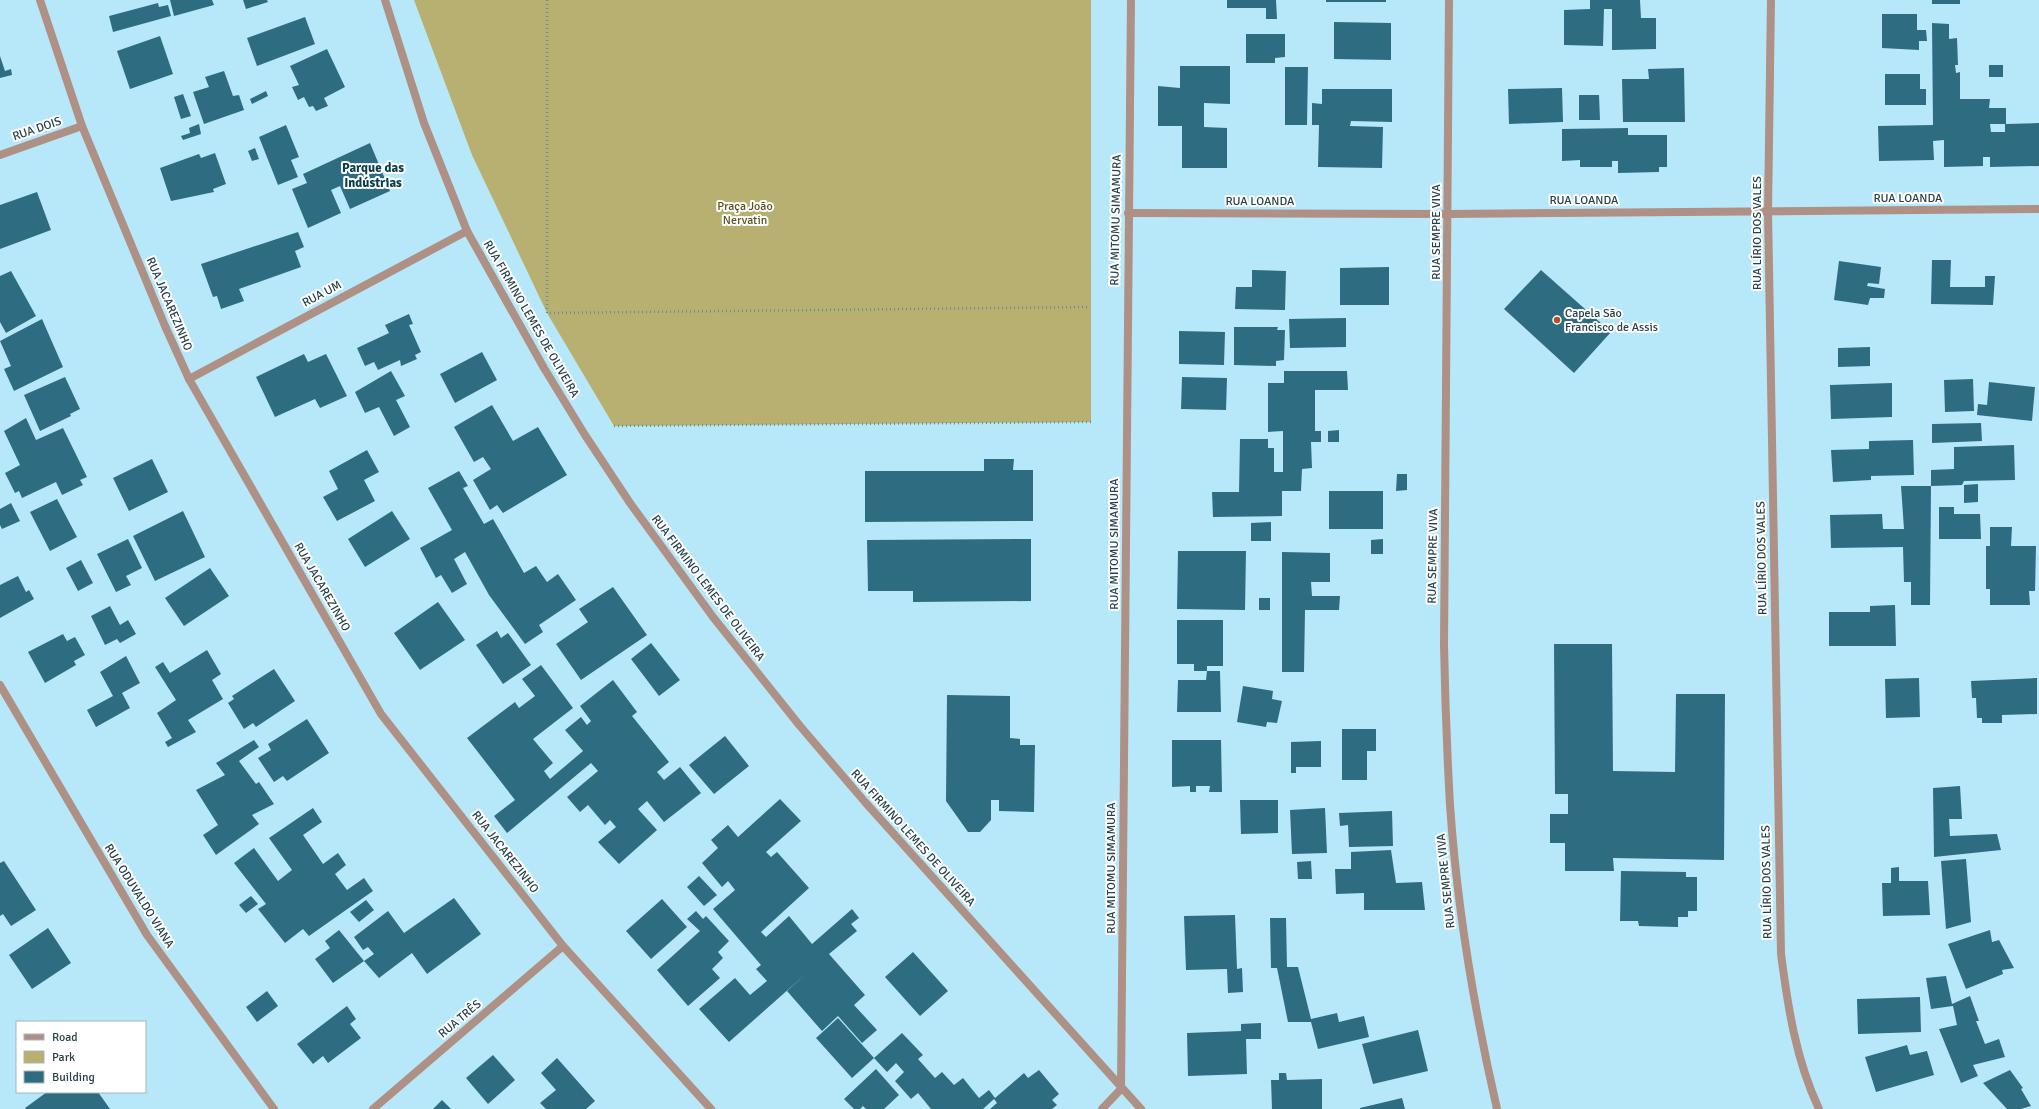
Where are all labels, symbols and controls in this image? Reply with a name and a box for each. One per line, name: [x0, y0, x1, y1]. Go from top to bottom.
street label: RUA DOIS: [11, 114, 64, 144]
street label: RUA MITOMU SIMAMURA: [1107, 154, 1125, 286]
district label: Parque das Indústrias: [342, 160, 404, 191]
street label: RUA LÍRIO DOS VALES: [1750, 176, 1765, 290]
street label: RUA SEMPRE VIVA: [1429, 184, 1444, 280]
street label: RUA LOANDA: [1874, 191, 1943, 206]
street label: RUA LOANDA: [1550, 193, 1619, 208]
street label: RUA LOANDA: [1226, 194, 1295, 209]
park label: Praça João Nervatin: [717, 199, 773, 228]
street label: RUA FIRMINO LEMES DE OLIVEIRA: [480, 238, 583, 401]
street label: RUA JACAREZINHO: [143, 255, 196, 353]
street label: RUA UM: [300, 277, 344, 311]
place label: Capela São Francisco de Assis: [1565, 306, 1658, 335]
marker: Capela São Francisco de Assis: [1552, 315, 1562, 325]
street label: RUA MITOMU SIMAMURA: [1107, 478, 1122, 610]
street label: RUA LÍRIO DOS VALES: [1754, 501, 1770, 615]
street label: RUA SEMPRE VIVA: [1425, 507, 1441, 604]
street label: RUA FIRMINO LEMES DE OLIVEIRA: [648, 512, 768, 664]
street label: RUA JACAREZINHO: [290, 540, 354, 634]
street label: RUA FIRMINO LEMES DE OLIVEIRA: [848, 766, 979, 910]
street label: RUA MITOMU SIMAMURA: [1104, 802, 1119, 934]
street label: RUA JACAREZINHO: [468, 808, 542, 896]
street label: RUA LÍRIO DOS VALES: [1759, 825, 1775, 939]
street label: RUA SEMPRE VIVA: [1433, 832, 1458, 929]
street label: RUA ODUVALDO VIANA: [101, 841, 177, 951]
street label: RUA TRÊS: [435, 997, 485, 1041]
legend: [16, 1021, 146, 1093]
text: Road: [52, 1030, 78, 1045]
text: Park: [52, 1050, 75, 1065]
text: Building: [52, 1070, 95, 1085]

